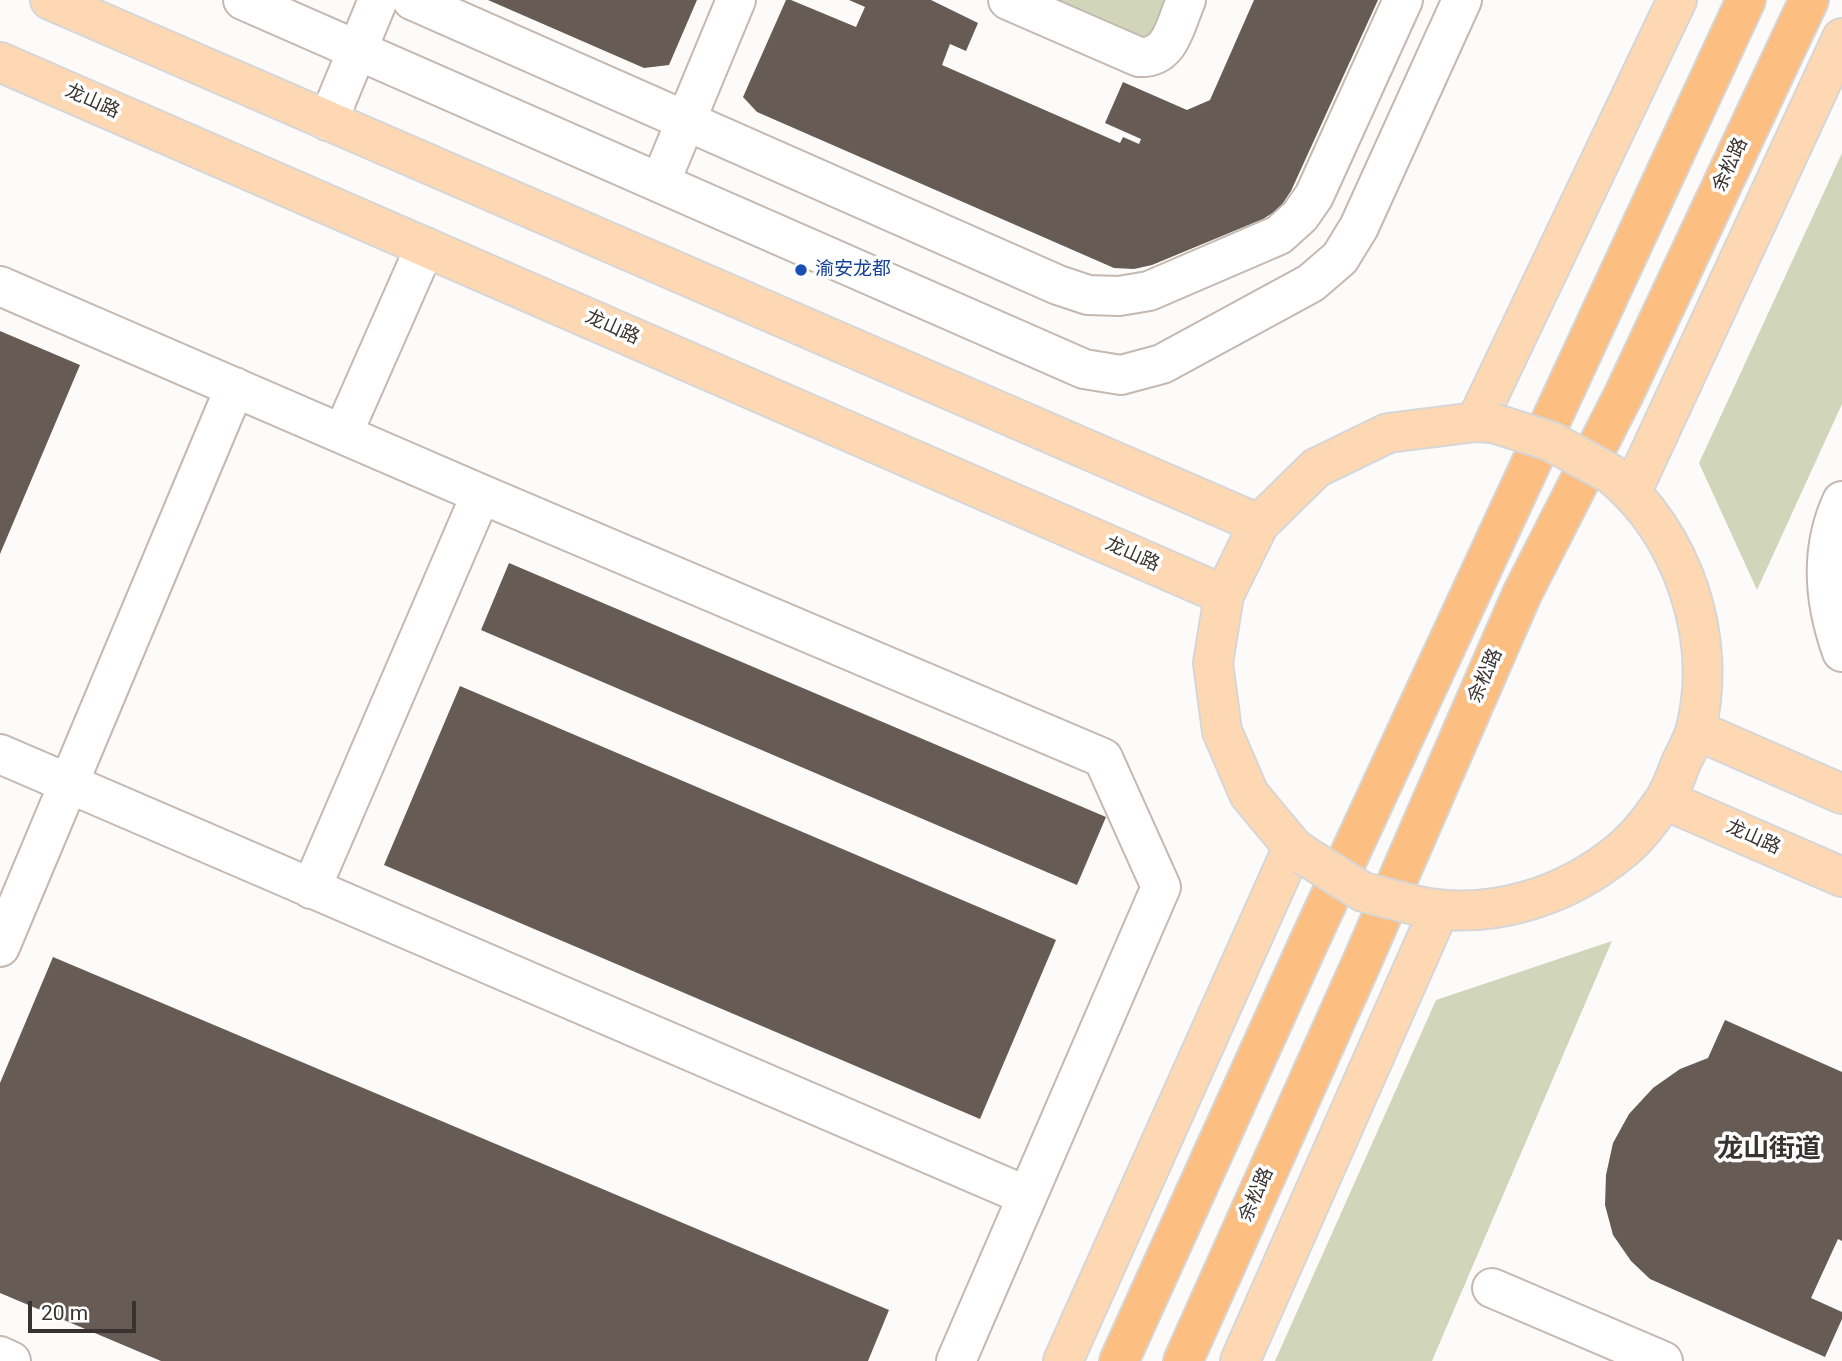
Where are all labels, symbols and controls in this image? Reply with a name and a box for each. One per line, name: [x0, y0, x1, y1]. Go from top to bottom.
street label: 龙山路: [61, 80, 123, 124]
street label: 余松路: [1709, 134, 1753, 196]
place label: 渝安龙都: [815, 259, 891, 281]
marker: 渝安龙都: [793, 262, 809, 278]
street label: 龙山路: [581, 306, 643, 350]
street label: 龙山路: [1101, 533, 1163, 577]
street label: 余松路: [1464, 645, 1508, 707]
street label: 龙山路: [1722, 816, 1784, 860]
district label: 龙山街道: [1717, 1134, 1821, 1166]
street label: 余松路: [1235, 1164, 1279, 1226]
scale bar: [32, 1288, 140, 1332]
text: 20 m: [41, 1301, 88, 1325]

